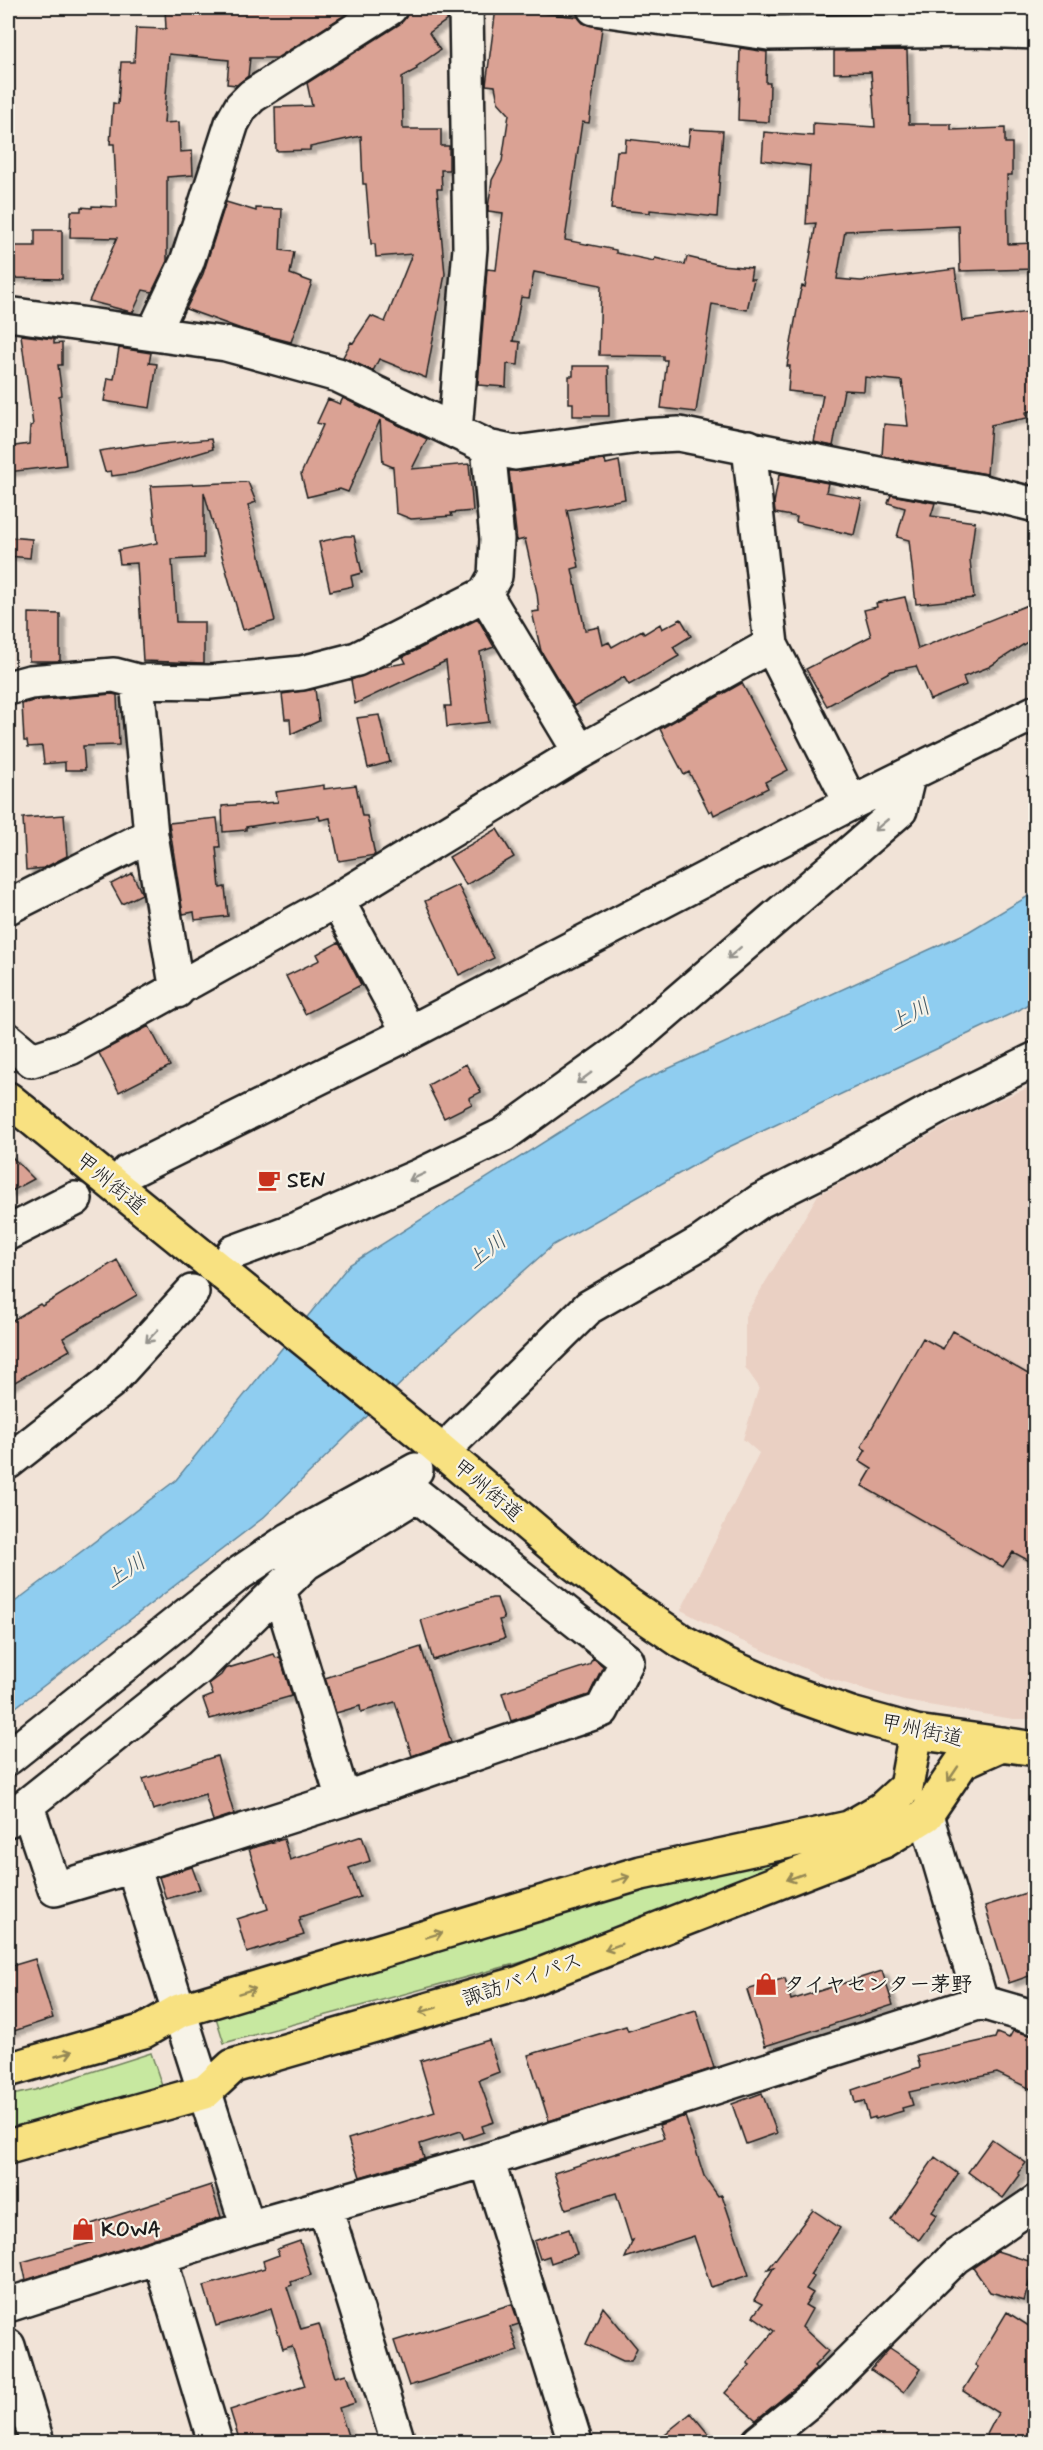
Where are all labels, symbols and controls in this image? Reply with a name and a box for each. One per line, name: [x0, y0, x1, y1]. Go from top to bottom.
one-way arrow: [873, 819, 889, 832]
one-way arrow: [726, 947, 742, 960]
water label: 上川: [884, 993, 936, 1038]
one-way arrow: [576, 1071, 592, 1084]
street label: 甲州街道: [69, 1146, 152, 1221]
cafe icon: SEN: [256, 1167, 282, 1193]
place label: SEN: [287, 1167, 325, 1195]
one-way arrow: [408, 1172, 426, 1183]
water label: 上川: [461, 1227, 513, 1276]
one-way arrow: [145, 1328, 159, 1343]
street label: 甲州街道: [446, 1453, 529, 1528]
water label: 上川: [100, 1548, 152, 1595]
street label: 甲州街道: [878, 1709, 966, 1753]
one-way arrow: [947, 1765, 959, 1782]
one-way arrow: [786, 1872, 805, 1883]
one-way arrow: [611, 1873, 630, 1884]
one-way arrow: [424, 1929, 443, 1940]
one-way arrow: [604, 1943, 623, 1954]
street label: 諏訪バイパス: [458, 1946, 586, 2014]
shop icon: タイヤセンター茅野: [753, 1971, 779, 1997]
place label: タイヤセンター茅野: [784, 1971, 972, 1999]
one-way arrow: [237, 1985, 256, 1996]
one-way arrow: [419, 2005, 438, 2016]
one-way arrow: [54, 2048, 73, 2059]
shop icon: KOWA: [70, 2216, 96, 2242]
place label: KOWA: [101, 2216, 161, 2244]

